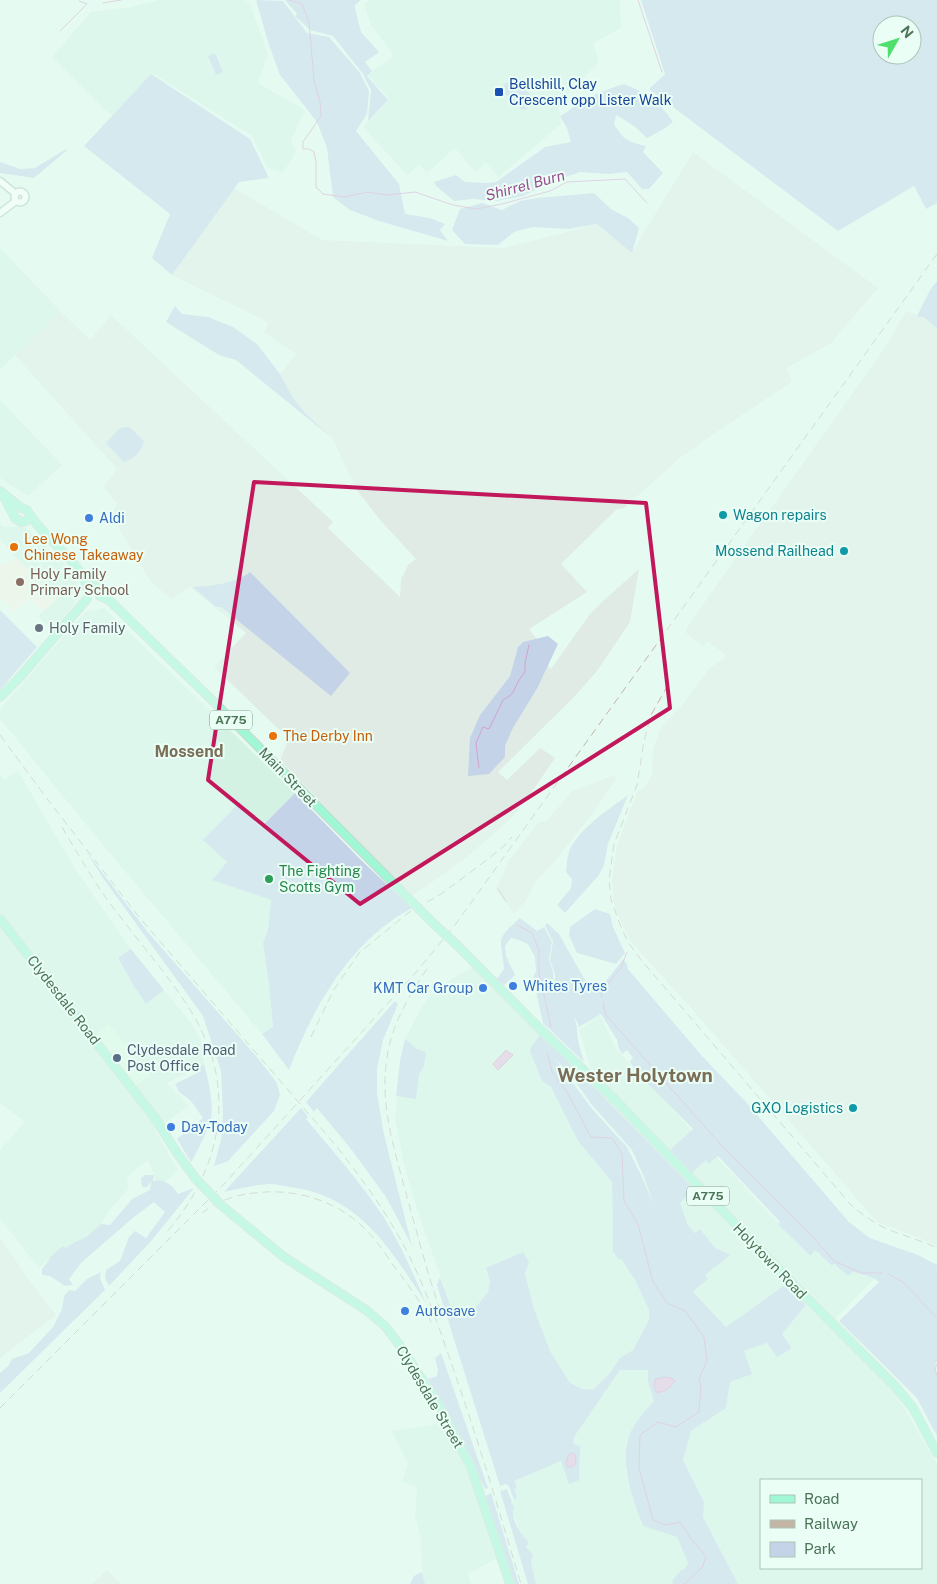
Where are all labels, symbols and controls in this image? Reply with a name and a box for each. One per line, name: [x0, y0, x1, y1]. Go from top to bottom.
north arrow: [872, 15, 922, 65]
text: N: [897, 23, 917, 41]
place label: Bellshill, Clay Crescent opp Lister Walk: [509, 76, 672, 108]
marker: Bellshill, Clay Crescent opp Lister Walk: [493, 86, 505, 98]
water label: Shirrel Burn: [483, 166, 567, 204]
place label: Wagon repairs: [733, 507, 827, 523]
marker: Wagon repairs: [717, 509, 729, 521]
place label: Aldi: [99, 510, 125, 526]
marker: Aldi: [83, 512, 95, 524]
place label: Lee Wong Chinese Takeaway: [24, 531, 144, 563]
marker: Lee Wong Chinese Takeaway: [8, 541, 20, 553]
place label: Mossend Railhead: [715, 543, 834, 559]
marker: Mossend Railhead: [838, 545, 850, 557]
place label: Holy Family Primary School: [30, 566, 129, 598]
marker: Holy Family Primary School: [14, 576, 26, 588]
place label: Holy Family: [49, 620, 126, 636]
marker: Holy Family: [33, 622, 45, 634]
road number: A775: [210, 710, 252, 730]
place label: The Derby Inn: [283, 728, 373, 744]
marker: The Derby Inn: [267, 730, 279, 742]
district label: Mossend: [155, 742, 223, 761]
street label: Main Street: [256, 744, 320, 810]
place label: The Fighting Scotts Gym: [279, 863, 361, 895]
marker: The Fighting Scotts Gym: [263, 873, 275, 885]
street label: Clydesdale Road: [24, 952, 104, 1048]
place label: Whites Tyres: [523, 978, 607, 994]
place label: KMT Car Group: [373, 980, 473, 996]
marker: Whites Tyres: [507, 980, 519, 992]
marker: KMT Car Group: [477, 982, 489, 994]
place label: Clydesdale Road Post Office: [127, 1042, 236, 1074]
marker: Clydesdale Road Post Office: [111, 1052, 123, 1064]
district label: Wester Holytown: [557, 1064, 713, 1086]
place label: GXO Logistics: [751, 1100, 843, 1116]
marker: GXO Logistics: [847, 1102, 859, 1114]
place label: Day-Today: [181, 1119, 248, 1135]
marker: Day-Today: [165, 1121, 177, 1133]
road number: A775: [687, 1186, 729, 1206]
street label: Holytown Road: [730, 1220, 810, 1302]
place label: Autosave: [415, 1303, 476, 1319]
marker: Autosave: [399, 1305, 411, 1317]
street label: Clydesdale Street: [393, 1343, 467, 1451]
legend: [760, 1479, 922, 1569]
text: Road: [804, 1490, 840, 1507]
text: Railway: [804, 1515, 858, 1532]
text: Park: [804, 1540, 836, 1557]

